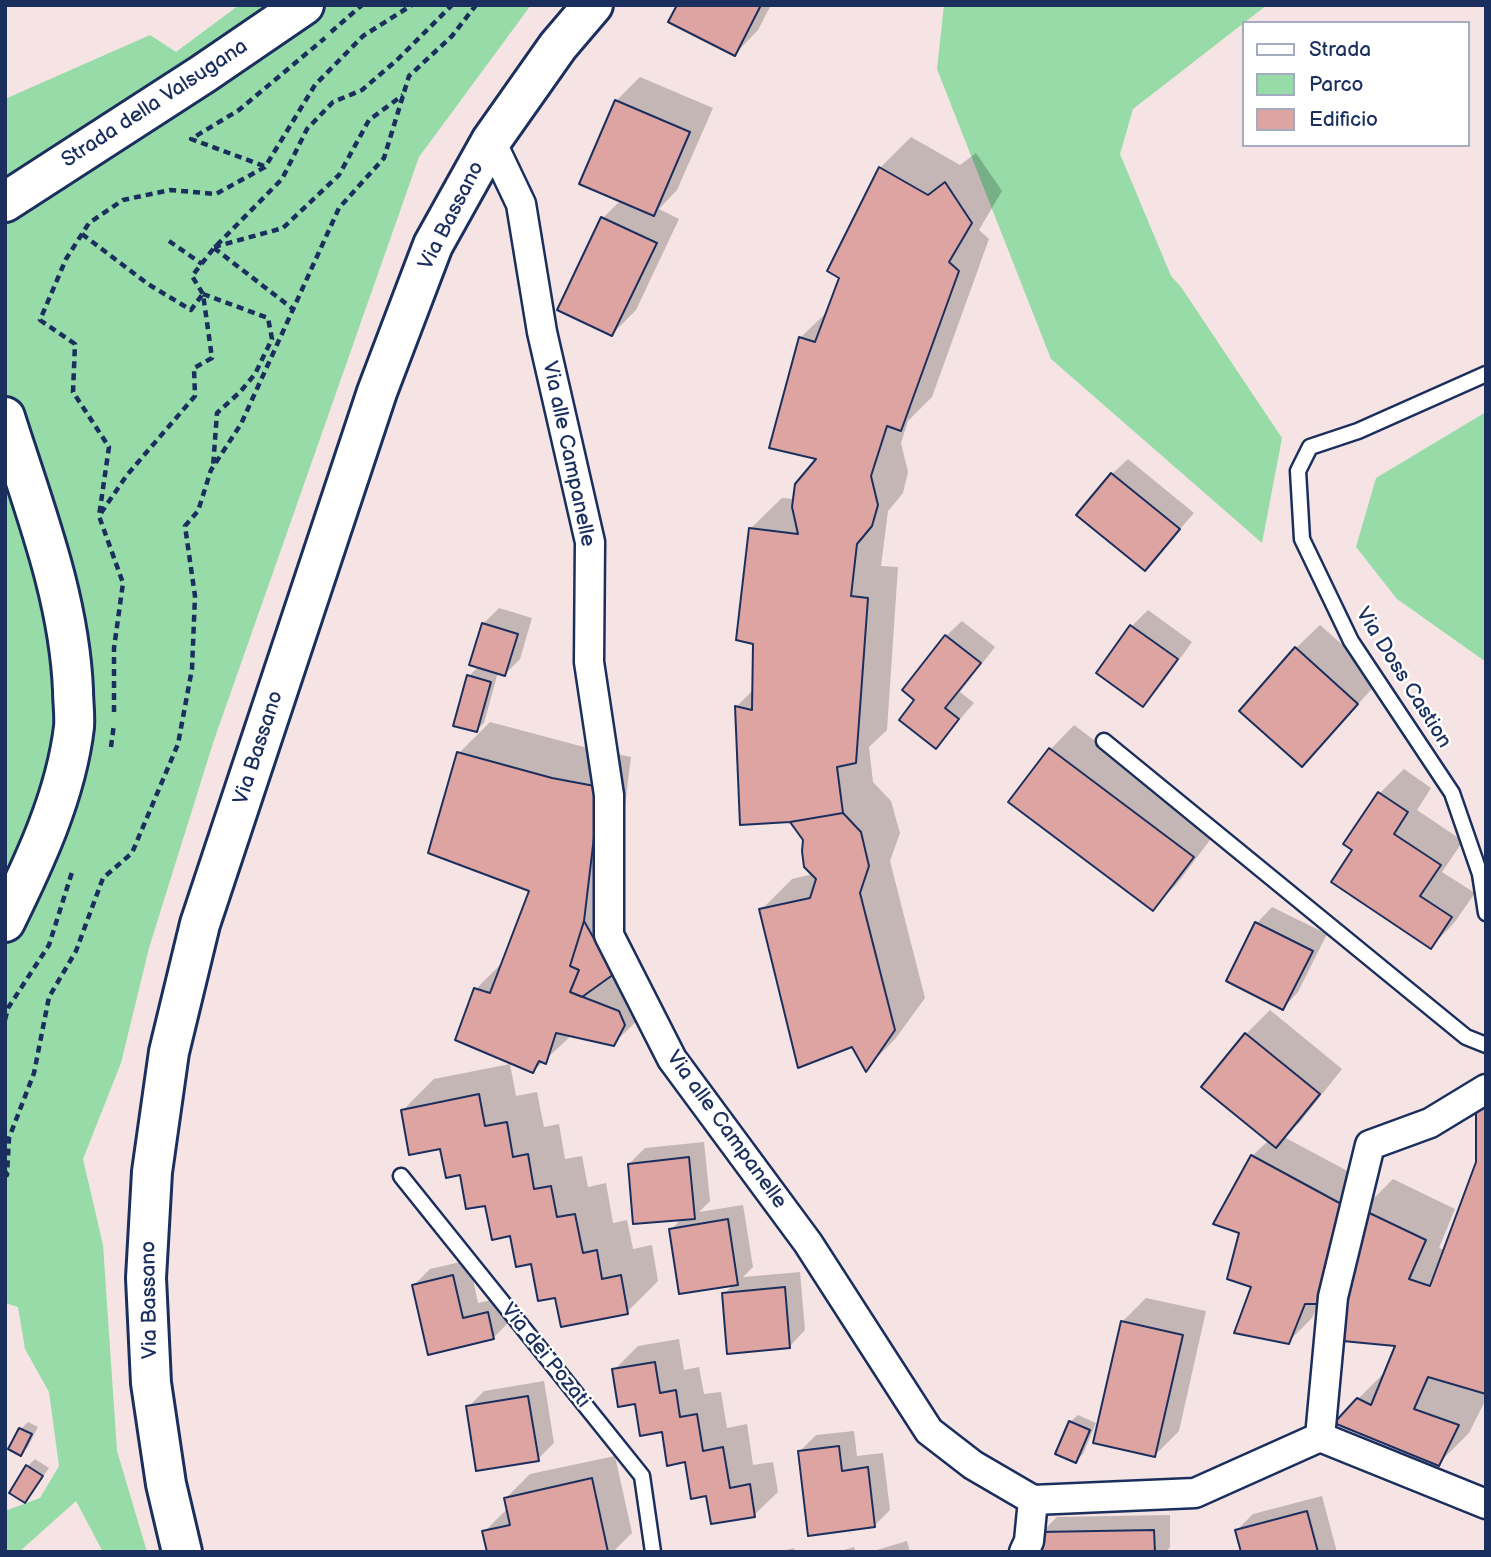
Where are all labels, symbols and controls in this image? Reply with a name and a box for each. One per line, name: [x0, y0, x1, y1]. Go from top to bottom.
legend: [1242, 21, 1470, 147]
street label: Strada della Valsugana: [57, 34, 253, 174]
text: Strada: [1309, 37, 1371, 62]
text: Parco: [1309, 72, 1364, 97]
text: Edificio: [1309, 107, 1378, 132]
street label: Via Bassano: [414, 158, 490, 274]
street label: Via alle Campanelle: [536, 359, 600, 549]
street label: Via Doss Castion: [1350, 603, 1456, 753]
street label: Via Bassano: [229, 688, 289, 808]
street label: Via alle Campanelle: [660, 1046, 792, 1214]
street label: Via Bassano: [136, 1241, 164, 1359]
street label: Via dei Pozati: [495, 1298, 595, 1414]

